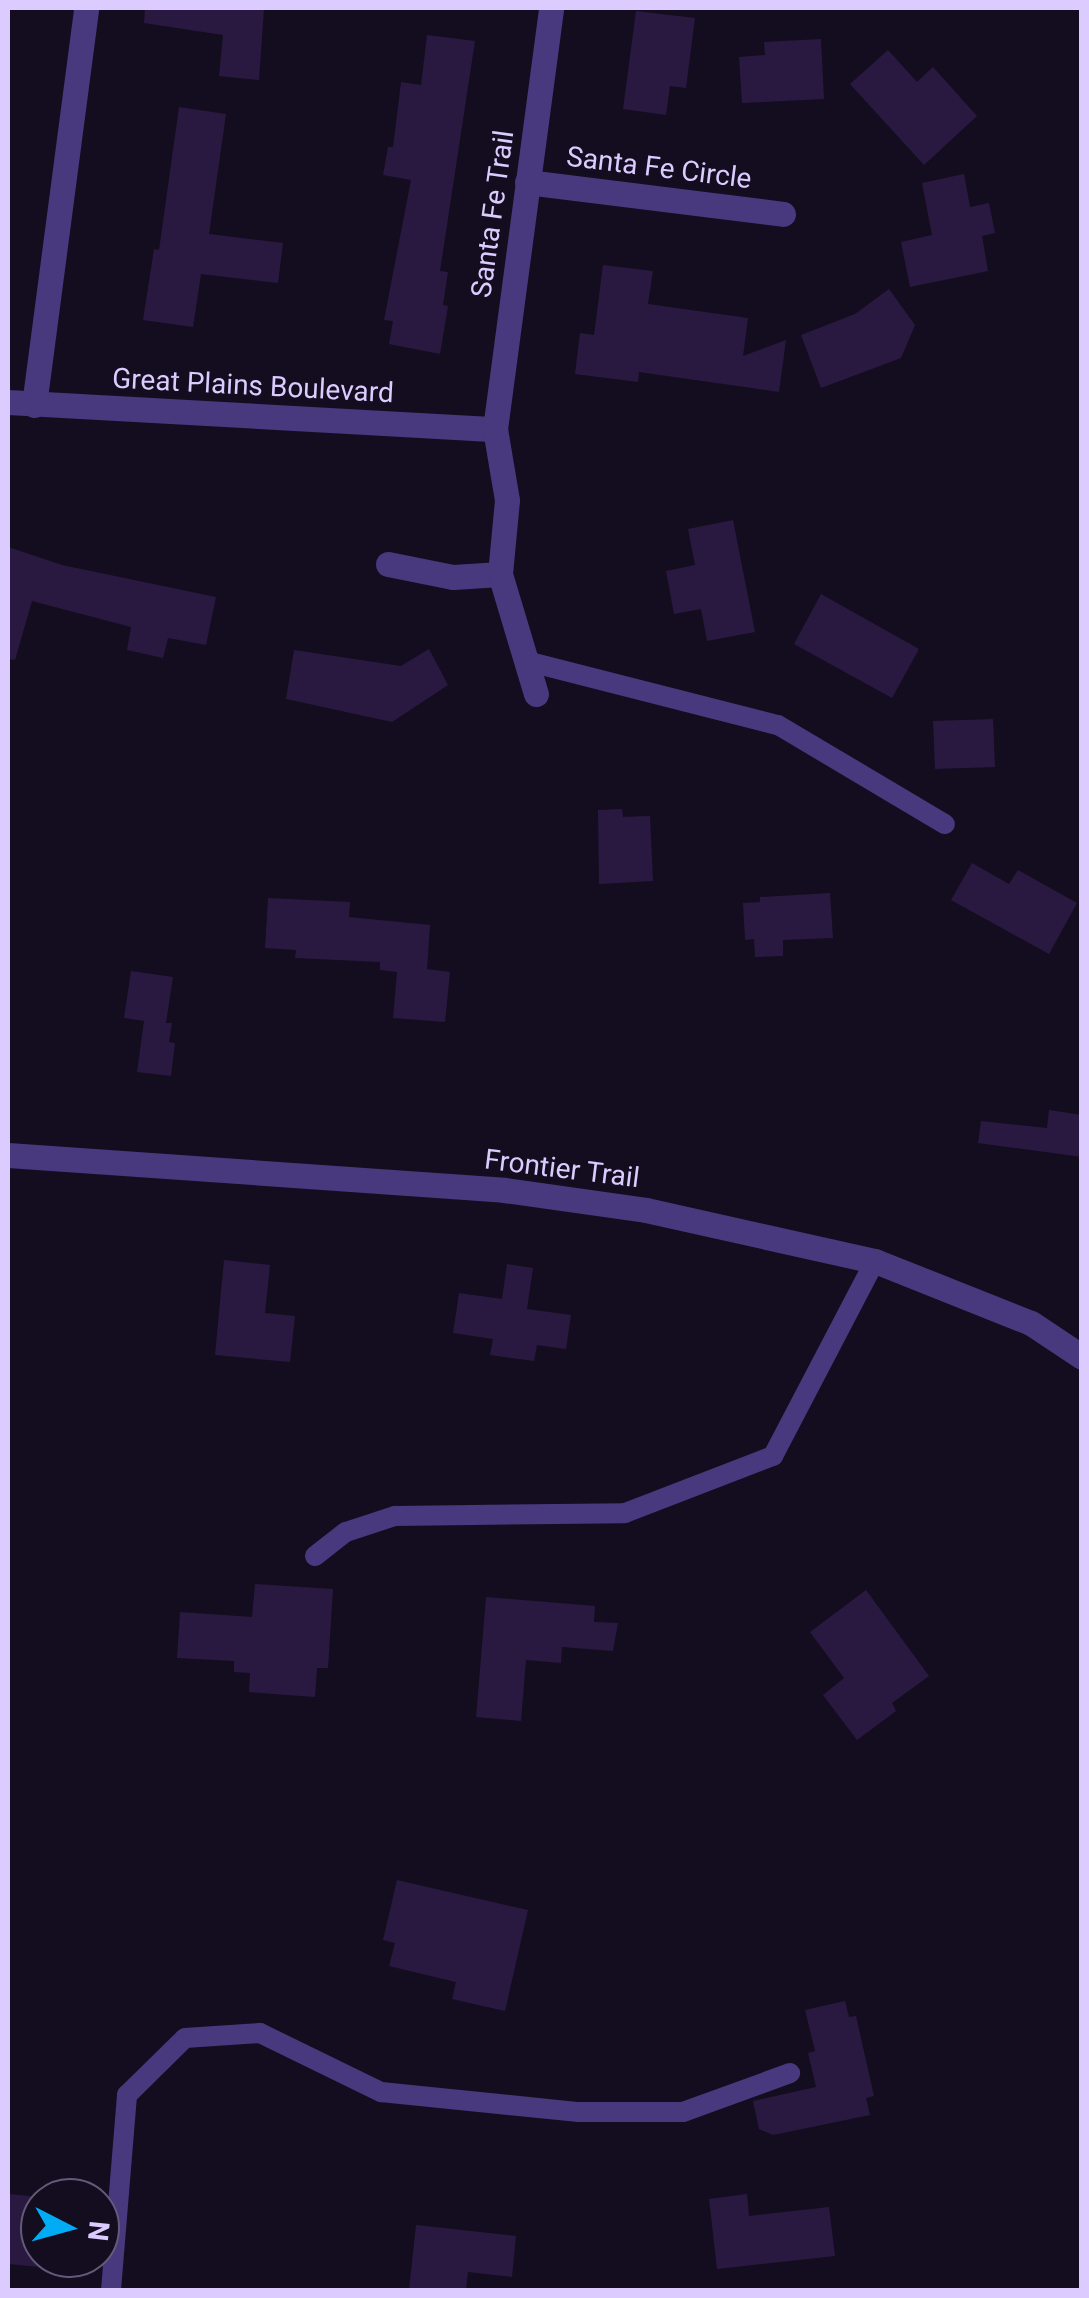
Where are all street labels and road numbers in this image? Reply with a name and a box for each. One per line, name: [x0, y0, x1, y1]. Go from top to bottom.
street label: Santa Fe Trail: [465, 128, 521, 300]
street label: Santa Fe Circle: [565, 140, 753, 196]
street label: Great Plains Boulevard: [111, 362, 395, 410]
street label: Frontier Trail: [482, 1143, 642, 1195]

